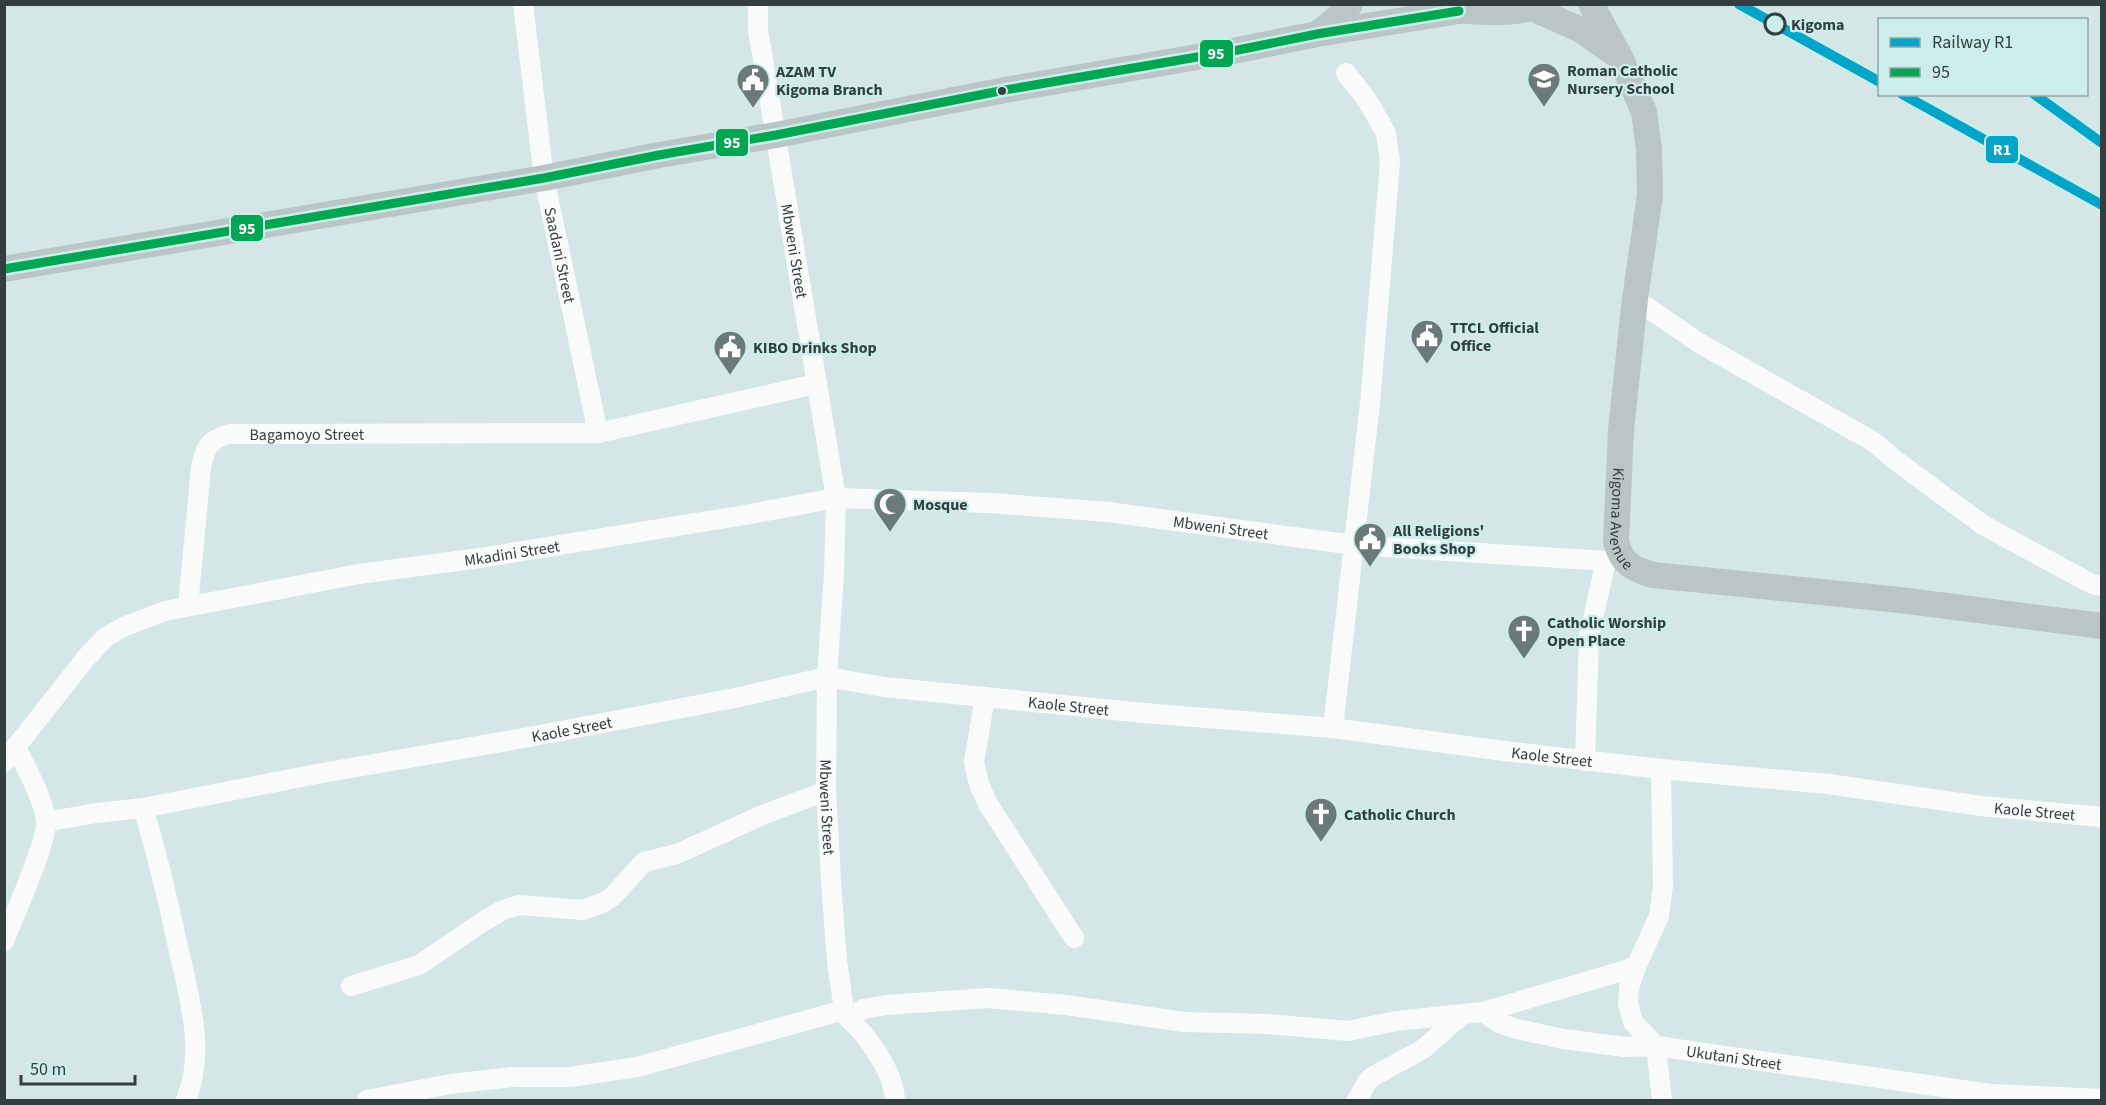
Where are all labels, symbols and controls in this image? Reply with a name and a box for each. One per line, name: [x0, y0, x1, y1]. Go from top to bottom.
marker: Kigoma: [1764, 13, 1786, 35]
place label: Kigoma: [1791, 14, 1845, 36]
legend: [1878, 18, 2088, 96]
text: Railway R1: [1932, 30, 2013, 55]
line badge: 95: [1199, 39, 1234, 68]
text: 95: [1208, 43, 1224, 65]
place label: Roman Catholic Nursery School: [1567, 60, 1679, 100]
text: 95: [1932, 60, 1950, 85]
place label: AZAM TV Kigoma Branch: [775, 61, 883, 101]
school or university icon: Roman Catholic Nursery School: [1526, 61, 1562, 108]
public building icon: AZAM TV Kigoma Branch: [735, 62, 771, 109]
unlabelled marker: [996, 85, 1008, 97]
line badge: 95: [715, 128, 749, 157]
text: 95: [724, 132, 740, 154]
line badge: R1: [1985, 135, 2019, 164]
text: R1: [1993, 139, 2011, 161]
street label: Mbweni Street: [775, 202, 813, 301]
street label: Saadani Street: [538, 205, 580, 306]
line badge: 95: [230, 214, 264, 242]
text: 95: [239, 218, 255, 240]
place label: TTCL Official Office: [1450, 317, 1539, 357]
public building icon: TTCL Official Office: [1409, 318, 1445, 365]
public building icon: KIBO Drinks Shop: [712, 329, 748, 376]
place label: KIBO Drinks Shop: [753, 337, 877, 359]
street label: Bagamoyo Street: [249, 424, 365, 446]
street label: Kigoma Avenue: [1604, 467, 1638, 575]
mosque icon: Mosque: [872, 486, 908, 533]
place label: Mosque: [913, 494, 968, 516]
street label: Mbweni Street: [1172, 511, 1270, 545]
place label: All Religions' Books Shop: [1392, 520, 1484, 560]
public building icon: All Religions' Books Shop: [1352, 521, 1388, 568]
street label: Mkadini Street: [463, 535, 562, 572]
place label: Catholic Worship Open Place: [1547, 612, 1666, 652]
church icon: Catholic Worship Open Place: [1506, 613, 1542, 660]
street label: Kaole Street: [1027, 691, 1111, 722]
street label: Kaole Street: [530, 711, 614, 748]
street label: Kaole Street: [1510, 742, 1594, 773]
street label: Mbweni Street: [814, 759, 840, 856]
church icon: Catholic Church: [1303, 796, 1339, 843]
street label: Kaole Street: [1993, 797, 2077, 827]
place label: Catholic Church: [1344, 804, 1456, 826]
street label: Ukutani Street: [1685, 1040, 1783, 1076]
scale bar: [21, 1048, 135, 1086]
text: 50 m: [30, 1057, 66, 1082]

